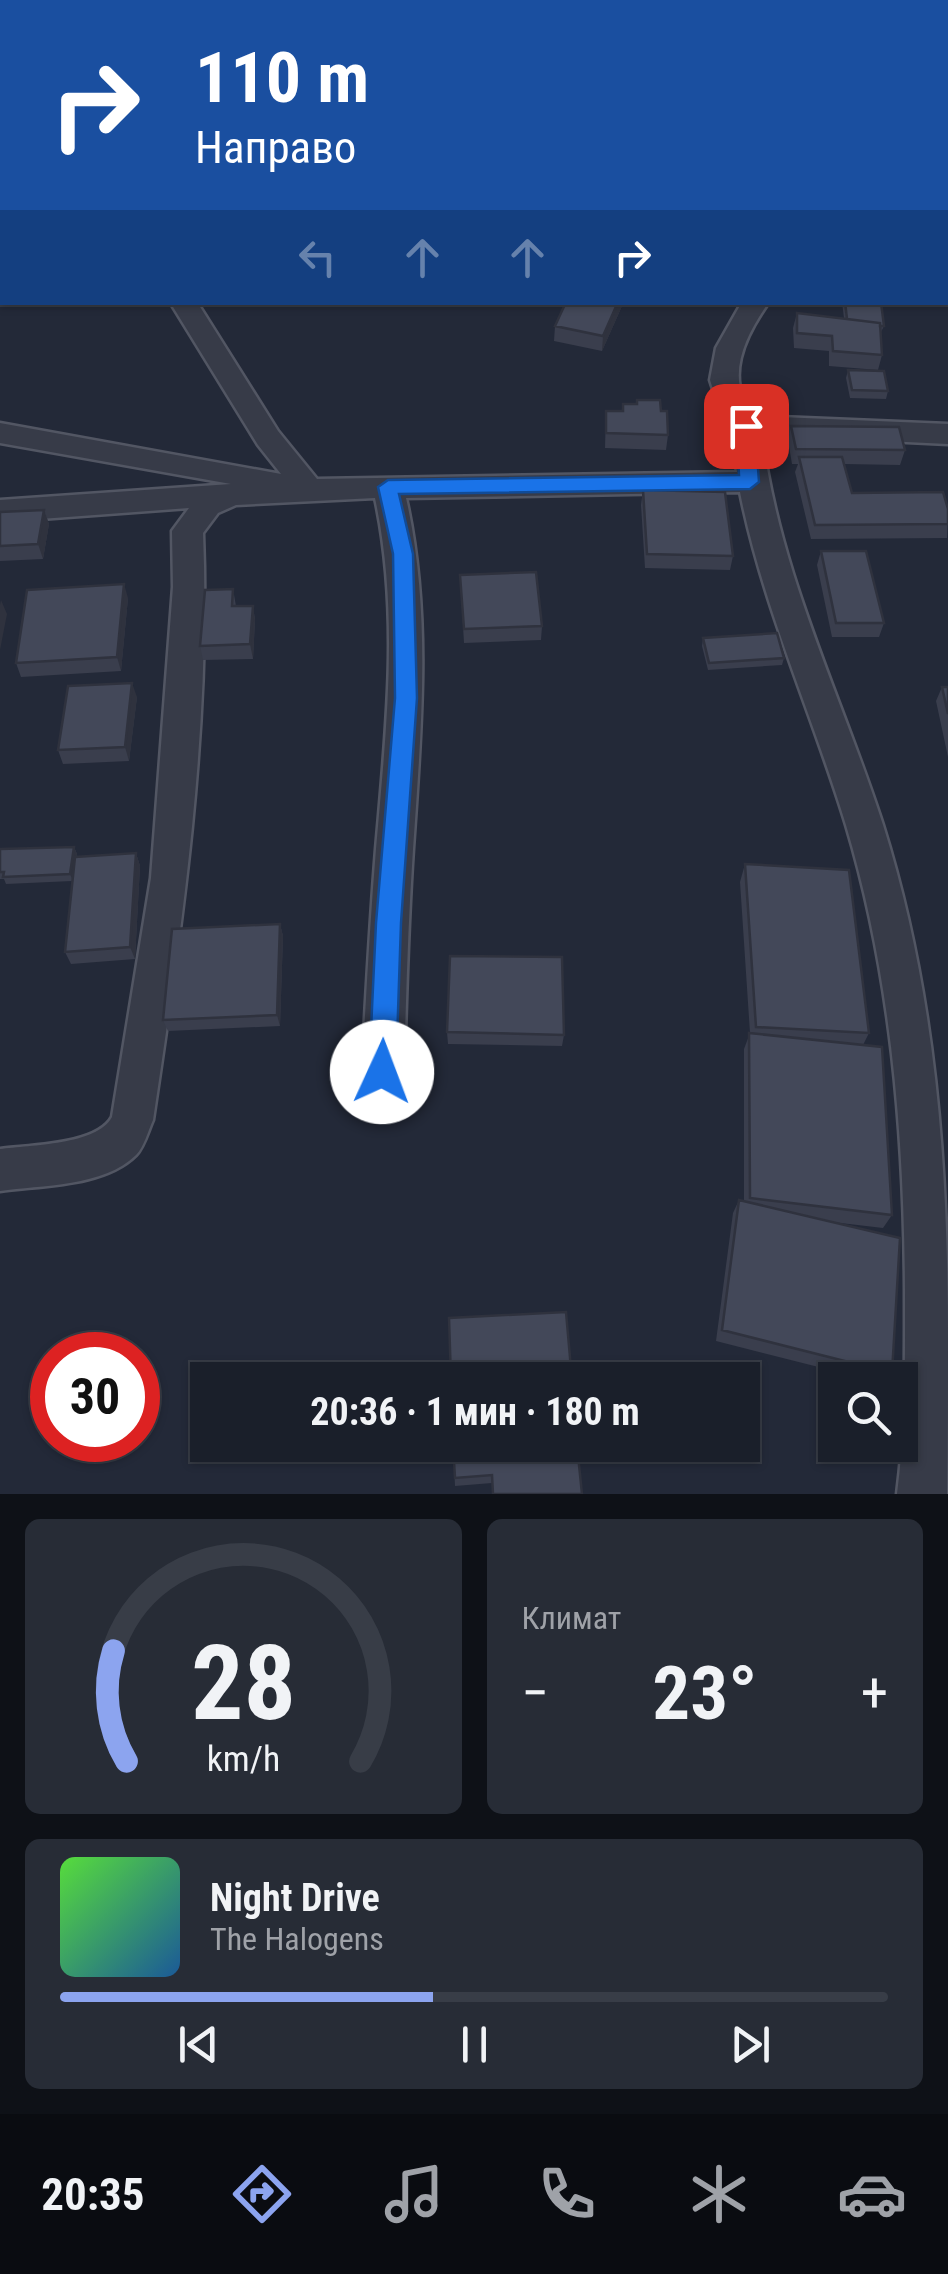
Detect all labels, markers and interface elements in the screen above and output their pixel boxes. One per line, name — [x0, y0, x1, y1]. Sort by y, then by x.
text: 110 m — [195, 37, 369, 119]
icon: right — [30, 40, 160, 170]
text: Направо — [195, 121, 356, 174]
icon: left — [290, 230, 345, 285]
icon: ahead — [395, 230, 450, 285]
icon: ahead — [500, 230, 555, 285]
icon: right — [605, 230, 660, 285]
pin — [704, 384, 789, 469]
icon: arrive — [719, 399, 774, 454]
position arrow — [330, 1020, 434, 1124]
speed limit sign: 30 — [30, 1332, 160, 1462]
map controls — [818, 1362, 918, 1462]
button: search — [818, 1362, 918, 1462]
text: 20:36 · 1 мин · 180 m — [310, 1390, 640, 1434]
text: Климат — [522, 1599, 621, 1637]
text: 28 — [191, 1623, 296, 1744]
text: 23° — [652, 1649, 757, 1737]
text: − — [522, 1661, 549, 1725]
text: + — [861, 1661, 888, 1725]
text: km/h — [206, 1738, 280, 1780]
text: Night Drive — [210, 1876, 380, 1920]
text: The Halogens — [210, 1920, 384, 1958]
icon: previous — [171, 2017, 226, 2072]
icon: pause — [447, 2017, 502, 2072]
icon: next — [723, 2017, 778, 2072]
icon: directions — [227, 2159, 297, 2229]
icon: music — [379, 2159, 449, 2229]
icon: phone — [532, 2159, 602, 2229]
icon: climate — [684, 2159, 754, 2229]
icon: car — [837, 2159, 907, 2229]
text: 20:35 — [41, 2168, 145, 2221]

